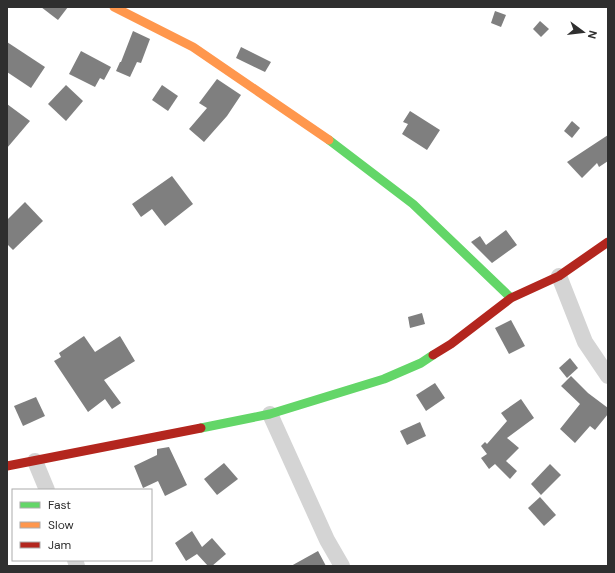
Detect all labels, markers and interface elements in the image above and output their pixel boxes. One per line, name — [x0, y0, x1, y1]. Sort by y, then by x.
north arrow — [563, 12, 603, 52]
text: N — [585, 29, 600, 40]
legend — [12, 489, 152, 561]
text: Fast — [48, 497, 71, 513]
text: Slow — [48, 517, 74, 533]
text: Jam — [48, 537, 71, 553]

